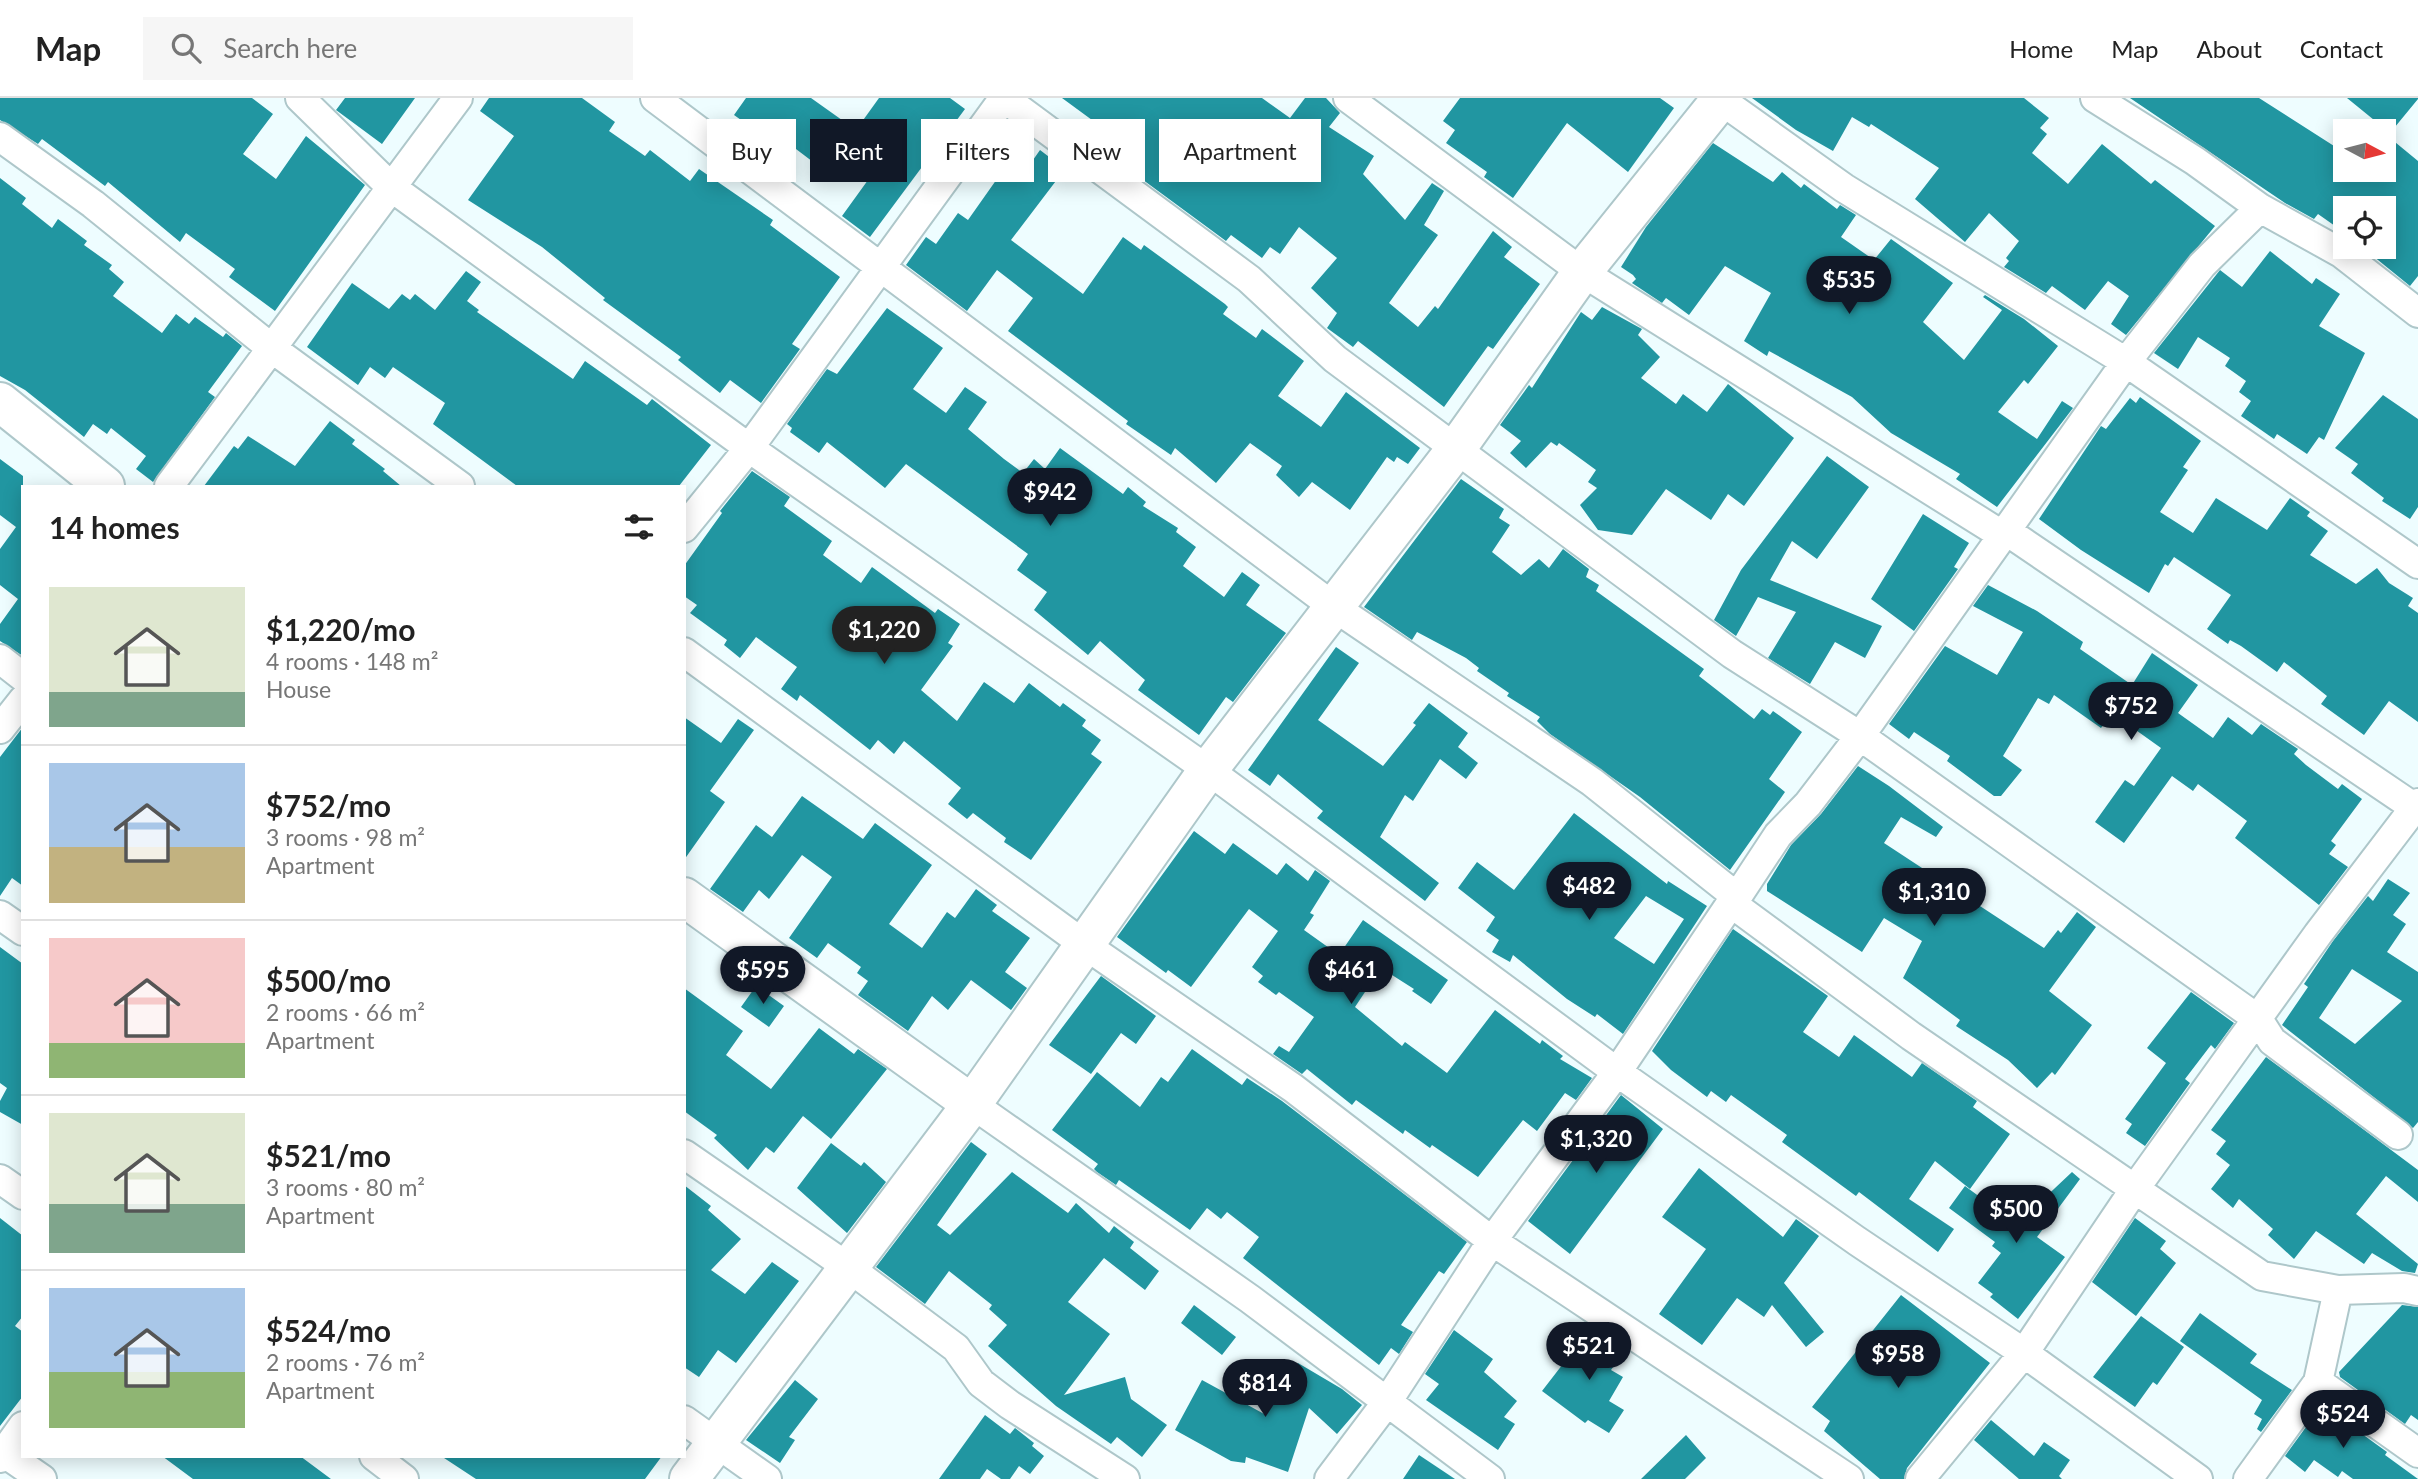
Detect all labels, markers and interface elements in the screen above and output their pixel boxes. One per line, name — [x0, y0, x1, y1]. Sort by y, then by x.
search box — [143, 17, 633, 80]
text: Map — [35, 28, 101, 68]
icon: search — [167, 29, 205, 67]
text: Search here — [223, 32, 357, 64]
text: Home — [2009, 34, 2073, 63]
text: Map — [2111, 34, 2159, 63]
text: About — [2197, 34, 2262, 63]
text: Contact — [2300, 34, 2383, 63]
chip: Buy — [707, 119, 796, 182]
chip: Rent — [810, 119, 907, 182]
chip: Filters — [921, 119, 1034, 182]
chip: New — [1048, 119, 1145, 182]
chip: Apartment — [1159, 119, 1321, 182]
north arrow — [2333, 119, 2396, 182]
map controls — [2333, 119, 2396, 259]
button: locate — [2333, 196, 2396, 259]
pin: $535 — [1808, 256, 1890, 316]
text: $535 — [1822, 265, 1876, 293]
pin: $942 — [1009, 468, 1091, 528]
text: $942 — [1023, 477, 1077, 505]
icon: filters — [620, 508, 658, 546]
text: 14 homes — [49, 509, 180, 545]
pin: $1,220 — [827, 606, 941, 666]
text: $1,220/mo — [266, 611, 415, 647]
icon: home — [105, 615, 189, 699]
text: $1,220 — [848, 615, 920, 643]
text: 4 rooms · 148 m² — [266, 647, 438, 675]
text: House — [266, 675, 331, 703]
pin: $752 — [2090, 682, 2172, 742]
text: $752 — [2104, 691, 2158, 719]
text: $752/mo — [266, 787, 391, 823]
icon: home — [105, 791, 189, 875]
text: 3 rooms · 98 m² — [266, 823, 425, 851]
text: Apartment — [266, 851, 374, 879]
pin: $482 — [1548, 862, 1630, 922]
pin: $1,310 — [1877, 868, 1991, 928]
text: $482 — [1562, 871, 1616, 899]
text: $1,310 — [1898, 877, 1970, 905]
pin: $595 — [722, 946, 804, 1006]
pin: $461 — [1310, 946, 1392, 1006]
text: $595 — [736, 955, 790, 983]
text: $461 — [1324, 955, 1378, 983]
text: $500/mo — [266, 962, 391, 998]
icon: home — [105, 966, 189, 1050]
text: 2 rooms · 66 m² — [266, 998, 425, 1026]
text: Apartment — [266, 1026, 374, 1054]
pin: $1,320 — [1539, 1116, 1653, 1175]
text: $1,320 — [1560, 1124, 1632, 1152]
text: $521/mo — [266, 1137, 391, 1173]
icon: home — [105, 1141, 189, 1225]
text: 3 rooms · 80 m² — [266, 1173, 425, 1201]
pin: $500 — [1975, 1186, 2057, 1245]
text: $500 — [1989, 1194, 2043, 1222]
text: Apartment — [266, 1201, 374, 1229]
text: $524/mo — [266, 1312, 391, 1348]
icon: home — [105, 1316, 189, 1400]
pin: $521 — [1548, 1322, 1630, 1382]
pin: $958 — [1857, 1330, 1939, 1390]
text: $521 — [1562, 1331, 1616, 1359]
text: $958 — [1871, 1339, 1925, 1367]
text: 2 rooms · 76 m² — [266, 1348, 425, 1376]
pin: $814 — [1224, 1360, 1306, 1419]
text: $814 — [1238, 1368, 1292, 1396]
text: Apartment — [266, 1376, 374, 1404]
pin: $524 — [2302, 1390, 2384, 1450]
text: $524 — [2316, 1399, 2370, 1427]

